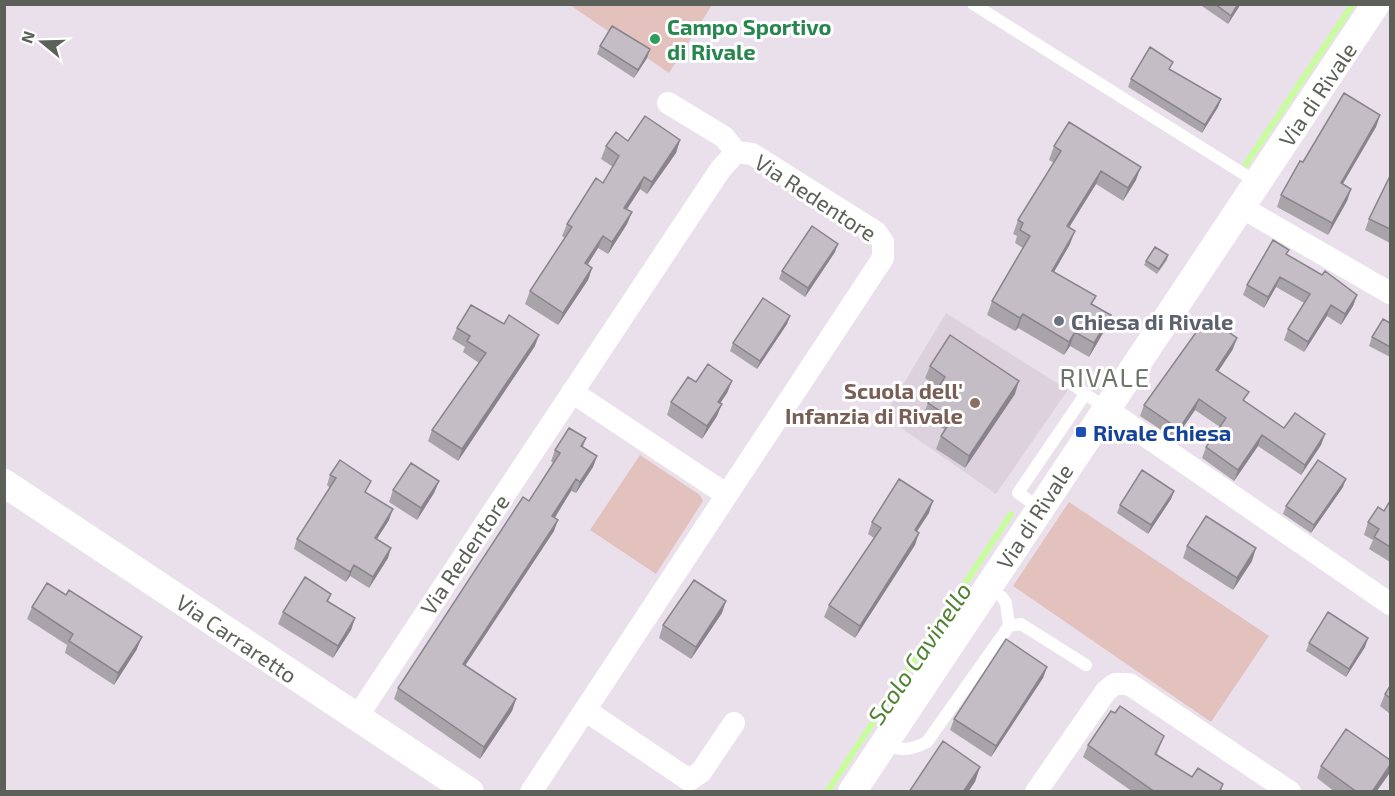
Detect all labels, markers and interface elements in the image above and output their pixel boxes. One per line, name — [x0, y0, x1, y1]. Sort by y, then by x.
north arrow — [12, 12, 72, 72]
place label: Campo Sportivo di Rivale — [667, 13, 832, 64]
text: N — [16, 28, 38, 46]
marker: Campo Sportivo di Rivale — [648, 32, 662, 46]
street label: Via di Rivale — [1273, 37, 1361, 151]
street label: Via Redentore — [750, 148, 882, 246]
place label: Chiesa di Rivale — [1071, 308, 1233, 334]
marker: Chiesa di Rivale — [1052, 314, 1066, 328]
district label: RIVALE — [1060, 361, 1150, 392]
place label: Scuola dell' Infanzia di Rivale — [785, 377, 963, 428]
marker: Scuola dell' Infanzia di Rivale — [968, 396, 982, 410]
place label: Rivale Chiesa — [1093, 419, 1231, 445]
marker: Rivale Chiesa — [1074, 425, 1088, 439]
street label: Via di Rivale — [990, 459, 1078, 573]
street label: Via Redentore — [414, 489, 514, 619]
water label: Scolo Cavinello — [861, 577, 977, 729]
street label: Via Carraretto — [172, 588, 302, 688]

